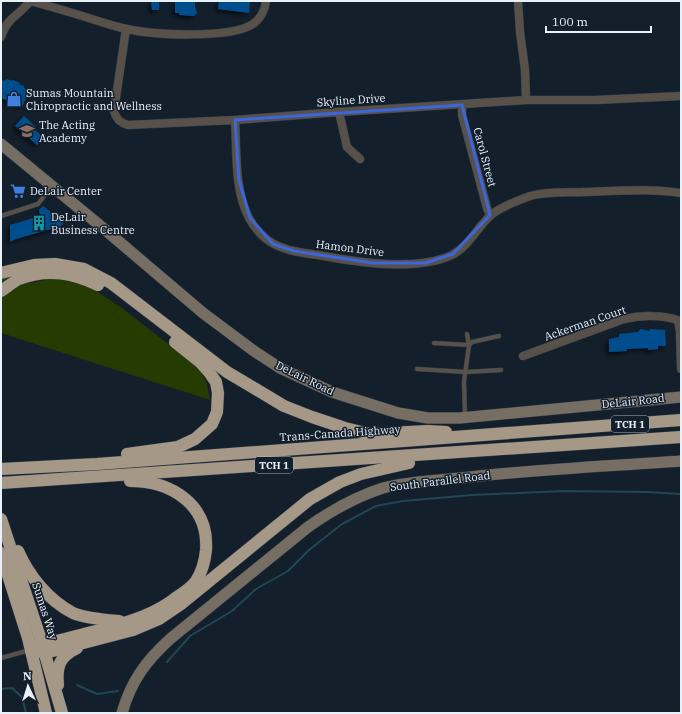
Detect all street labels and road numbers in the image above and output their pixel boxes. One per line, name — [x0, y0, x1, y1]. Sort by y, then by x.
street label: Skyline Drive — [316, 91, 386, 109]
street label: Carol Street — [470, 126, 500, 188]
street label: Hamon Drive — [315, 237, 385, 259]
street label: Ackerman Court — [542, 302, 628, 343]
street label: DeLair Road — [273, 358, 337, 398]
street label: DeLair Road — [601, 391, 666, 411]
road number: TCH 1 — [611, 416, 649, 432]
street label: Trans-Canada Highway — [279, 422, 401, 444]
road number: TCH 1 — [255, 457, 293, 473]
street label: South Parallel Road — [389, 468, 491, 494]
street label: Sumas Way — [29, 581, 61, 642]

